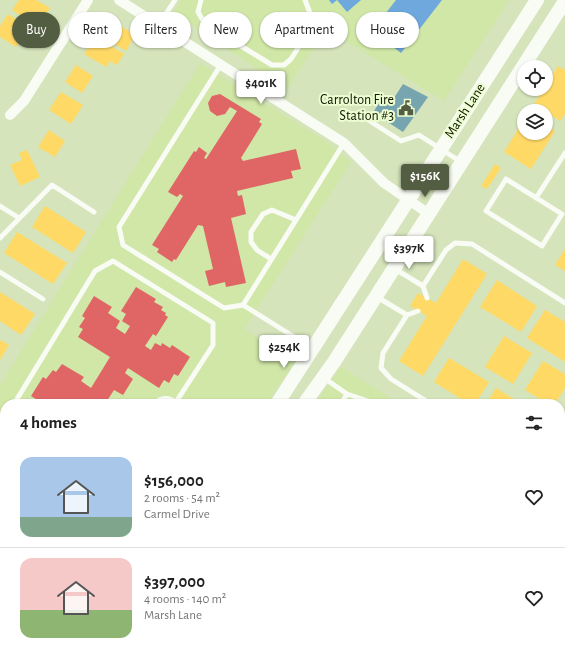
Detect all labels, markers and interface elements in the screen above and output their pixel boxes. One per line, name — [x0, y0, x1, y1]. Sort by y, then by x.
chip: Buy — [12, 12, 60, 48]
chip: Rent — [68, 12, 122, 48]
chip: Filters — [130, 12, 191, 48]
chip: New — [199, 12, 252, 48]
chip: Apartment — [260, 12, 348, 48]
chip: House — [356, 12, 419, 48]
map controls — [517, 60, 553, 140]
button: locate — [517, 60, 553, 96]
pin: $401K — [233, 71, 289, 105]
text: $401K — [245, 77, 277, 90]
street label: Marsh Lane — [442, 81, 488, 141]
place label: Carrolton Fire Station #3 — [320, 93, 394, 123]
public building icon: Carrolton Fire Station #3 — [397, 99, 415, 117]
button: layers — [517, 104, 553, 140]
pin: $156K — [397, 164, 453, 198]
text: $156K — [410, 170, 440, 183]
pin: $397K — [381, 236, 437, 270]
text: $397K — [394, 242, 424, 255]
pin: $254K — [256, 335, 312, 369]
text: $254K — [268, 341, 300, 354]
icon: filters — [523, 412, 545, 434]
text: 4 homes — [20, 414, 77, 431]
text: $156,000 — [144, 472, 204, 489]
icon: home — [52, 473, 100, 521]
icon: heart — [523, 486, 545, 508]
text: 2 rooms · 54 m² — [144, 492, 220, 505]
text: Carmel Drive — [144, 508, 210, 521]
text: $397,000 — [144, 573, 205, 590]
icon: home — [52, 574, 100, 622]
icon: heart — [523, 587, 545, 609]
text: 4 rooms · 140 m² — [144, 593, 226, 606]
text: Marsh Lane — [144, 609, 202, 622]

